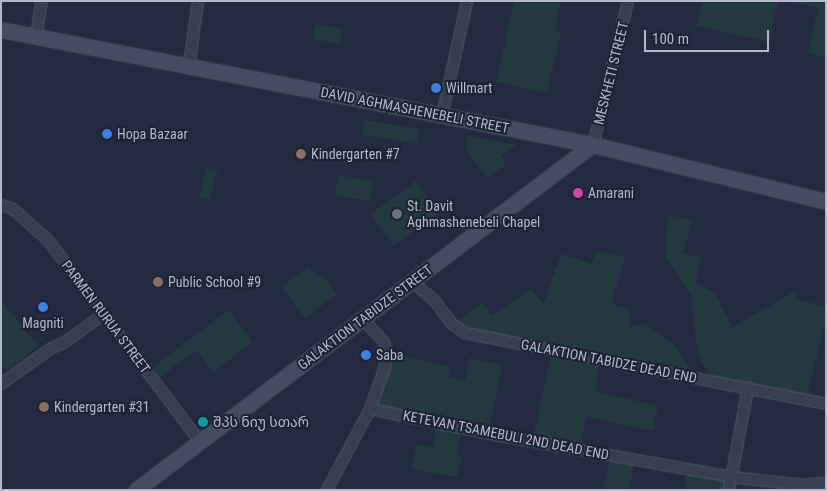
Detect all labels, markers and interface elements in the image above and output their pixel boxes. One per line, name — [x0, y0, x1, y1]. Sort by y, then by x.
street label: MESKHETI STREET — [590, 20, 632, 126]
scale bar — [647, 20, 772, 52]
text: 100 m — [652, 30, 689, 48]
place label: Willmart — [446, 80, 492, 96]
marker: Willmart — [430, 82, 442, 94]
street label: DAVID AGHMASHENEBELI STREET — [319, 83, 511, 137]
place label: Hopa Bazaar — [117, 126, 188, 142]
marker: Hopa Bazaar — [101, 128, 113, 140]
place label: Kindergarten #7 — [311, 146, 400, 162]
marker: Kindergarten #7 — [295, 148, 307, 160]
place label: Amarani — [588, 185, 634, 201]
marker: Amarani — [572, 187, 584, 199]
place label: St. Davit Aghmashenebeli Chapel — [407, 198, 540, 230]
marker: St. Davit Aghmashenebeli Chapel — [391, 208, 403, 220]
street label: PARMEN RURUA STREET — [58, 257, 154, 377]
street label: GALAKTION TABIDZE STREET — [294, 261, 436, 373]
place label: Public School #9 — [168, 274, 261, 290]
marker: Public School #9 — [152, 276, 164, 288]
marker: Magniti — [37, 301, 49, 313]
place label: Magniti — [22, 315, 64, 331]
street label: GALAKTION TABIDZE DEAD END — [520, 336, 698, 386]
place label: Saba — [376, 347, 404, 363]
marker: Saba — [360, 349, 372, 361]
place label: Kindergarten #31 — [54, 399, 150, 415]
marker: Kindergarten #31 — [38, 401, 50, 413]
street label: KETEVAN TSAMEBULI 2ND DEAD END — [401, 407, 611, 463]
place label: შპს ნიუ სთარ — [213, 414, 309, 430]
marker: შპს ნიუ სთარ — [197, 416, 209, 428]

